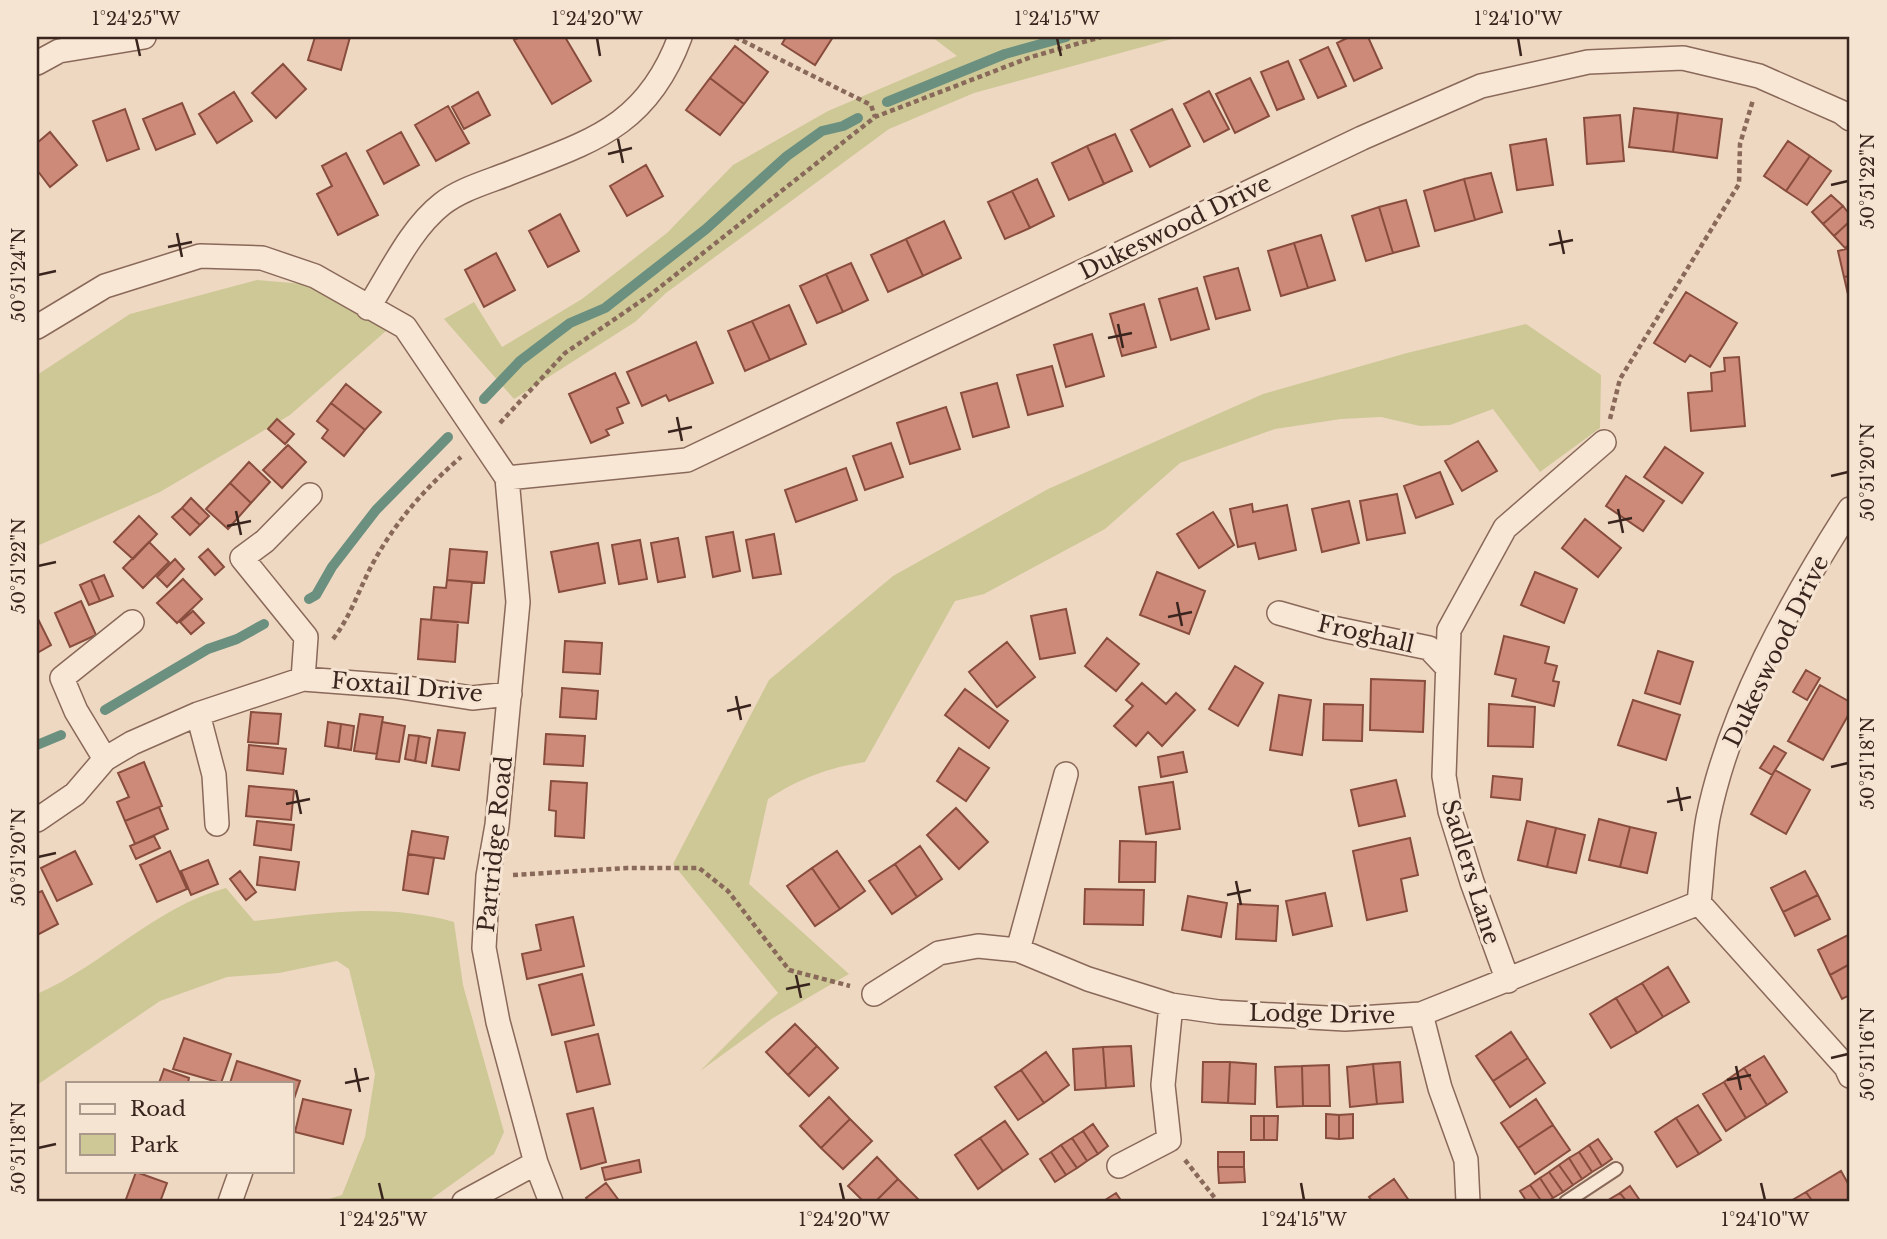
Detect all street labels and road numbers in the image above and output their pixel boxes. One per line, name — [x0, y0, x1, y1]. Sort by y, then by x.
street label: Dukeswood Drive — [1075, 168, 1275, 286]
street label: Dukeswood Drive — [1717, 551, 1835, 751]
street label: Froghall — [1315, 609, 1417, 659]
street label: Foxtail Drive — [330, 666, 484, 708]
street label: Partridge Road — [472, 755, 518, 933]
street label: Sadlers Lane — [1436, 796, 1506, 948]
street label: Lodge Drive — [1249, 999, 1395, 1029]

